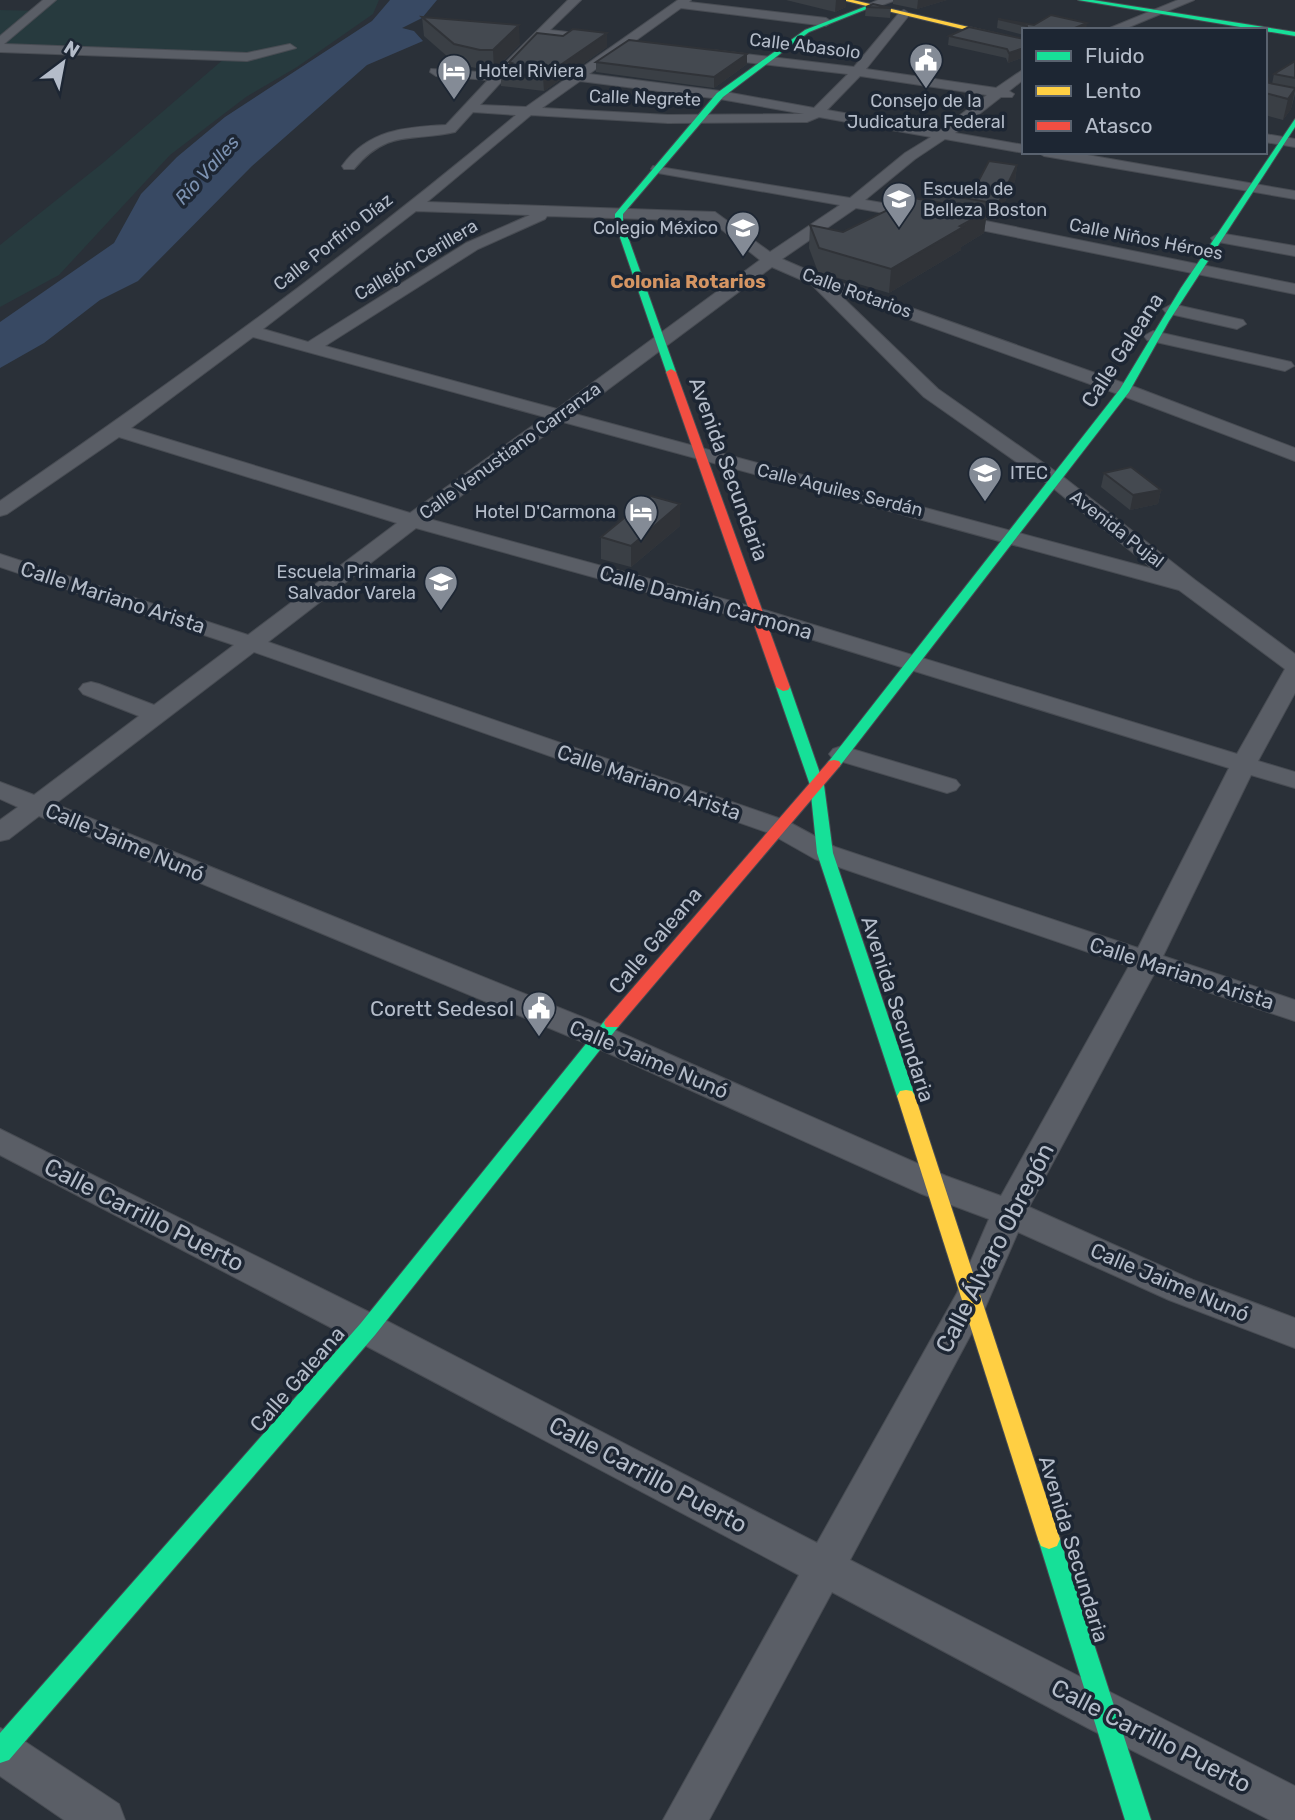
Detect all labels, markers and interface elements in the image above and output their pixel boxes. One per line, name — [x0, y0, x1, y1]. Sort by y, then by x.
north arrow — [28, 28, 98, 98]
street label: Calle Abasolo — [748, 28, 862, 64]
legend — [1022, 28, 1267, 154]
text: N — [60, 36, 84, 62]
public building icon: Consejo de la Judicatura Federal — [907, 41, 945, 90]
text: Fluido — [1085, 43, 1145, 68]
hotel icon: Hotel Riviera — [435, 52, 473, 101]
place label: Hotel Riviera — [478, 60, 584, 82]
text: Lento — [1085, 78, 1141, 103]
street label: Calle Negrete — [588, 85, 702, 111]
place label: Consejo de la Judicatura Federal — [847, 90, 1005, 133]
text: Atasco — [1085, 113, 1153, 138]
water label: Río Valles — [170, 130, 244, 209]
place label: Escuela de Belleza Boston — [923, 178, 1047, 221]
school or university icon: Escuela de Belleza Boston — [880, 180, 918, 229]
street label: Calle Porfirio Díaz — [269, 189, 397, 295]
school or university icon: Colegio México — [724, 209, 762, 258]
street label: Calle Niños Héroes — [1067, 213, 1225, 265]
street label: Callejón Cerillera — [350, 215, 482, 305]
place label: Colegio México — [593, 217, 718, 239]
street label: Calle Rotarios — [799, 263, 915, 323]
district label: Colonia Rotarios — [610, 270, 766, 293]
street label: Calle Galeana — [1076, 288, 1168, 412]
street label: Avenida Secundaria — [684, 374, 774, 564]
street label: Calle Venustiano Carranza — [415, 378, 605, 524]
school or university icon: ITEC — [966, 454, 1004, 503]
street label: Calle Aquiles Serdán — [755, 459, 925, 521]
place label: ITEC — [1010, 462, 1048, 484]
street label: Avenida Pujal — [1066, 486, 1168, 572]
hotel icon: Hotel D'Carmona — [622, 493, 660, 542]
place label: Hotel D'Carmona — [475, 501, 616, 523]
street label: Calle Mariano Arista — [18, 555, 208, 639]
street label: Calle Damián Carmona — [597, 560, 815, 644]
place label: Escuela Primaria Salvador Varela — [277, 561, 416, 604]
school or university icon: Escuela Primaria Salvador Varela — [422, 563, 460, 612]
street label: Calle Mariano Arista — [554, 739, 744, 825]
street label: Calle Jaime Nunó — [42, 797, 208, 887]
street label: Calle Galeana — [603, 882, 707, 998]
street label: Avenida Secundaria — [856, 913, 940, 1105]
street label: Calle Mariano Arista — [1087, 931, 1277, 1015]
public building icon: Corett Sedesol — [520, 989, 558, 1038]
place label: Corett Sedesol — [370, 996, 514, 1021]
street label: Calle Jaime Nunó — [566, 1014, 732, 1104]
street label: Calle Álvaro Obregón — [930, 1138, 1060, 1358]
street label: Calle Carrillo Puerto — [39, 1152, 249, 1278]
street label: Calle Jaime Nunó — [1087, 1237, 1253, 1327]
street label: Calle Galeana — [244, 1321, 350, 1437]
street label: Calle Carrillo Puerto — [544, 1411, 752, 1539]
street label: Avenida Secundaria — [1034, 1453, 1114, 1645]
street label: Calle Carrillo Puerto — [1046, 1673, 1256, 1799]

